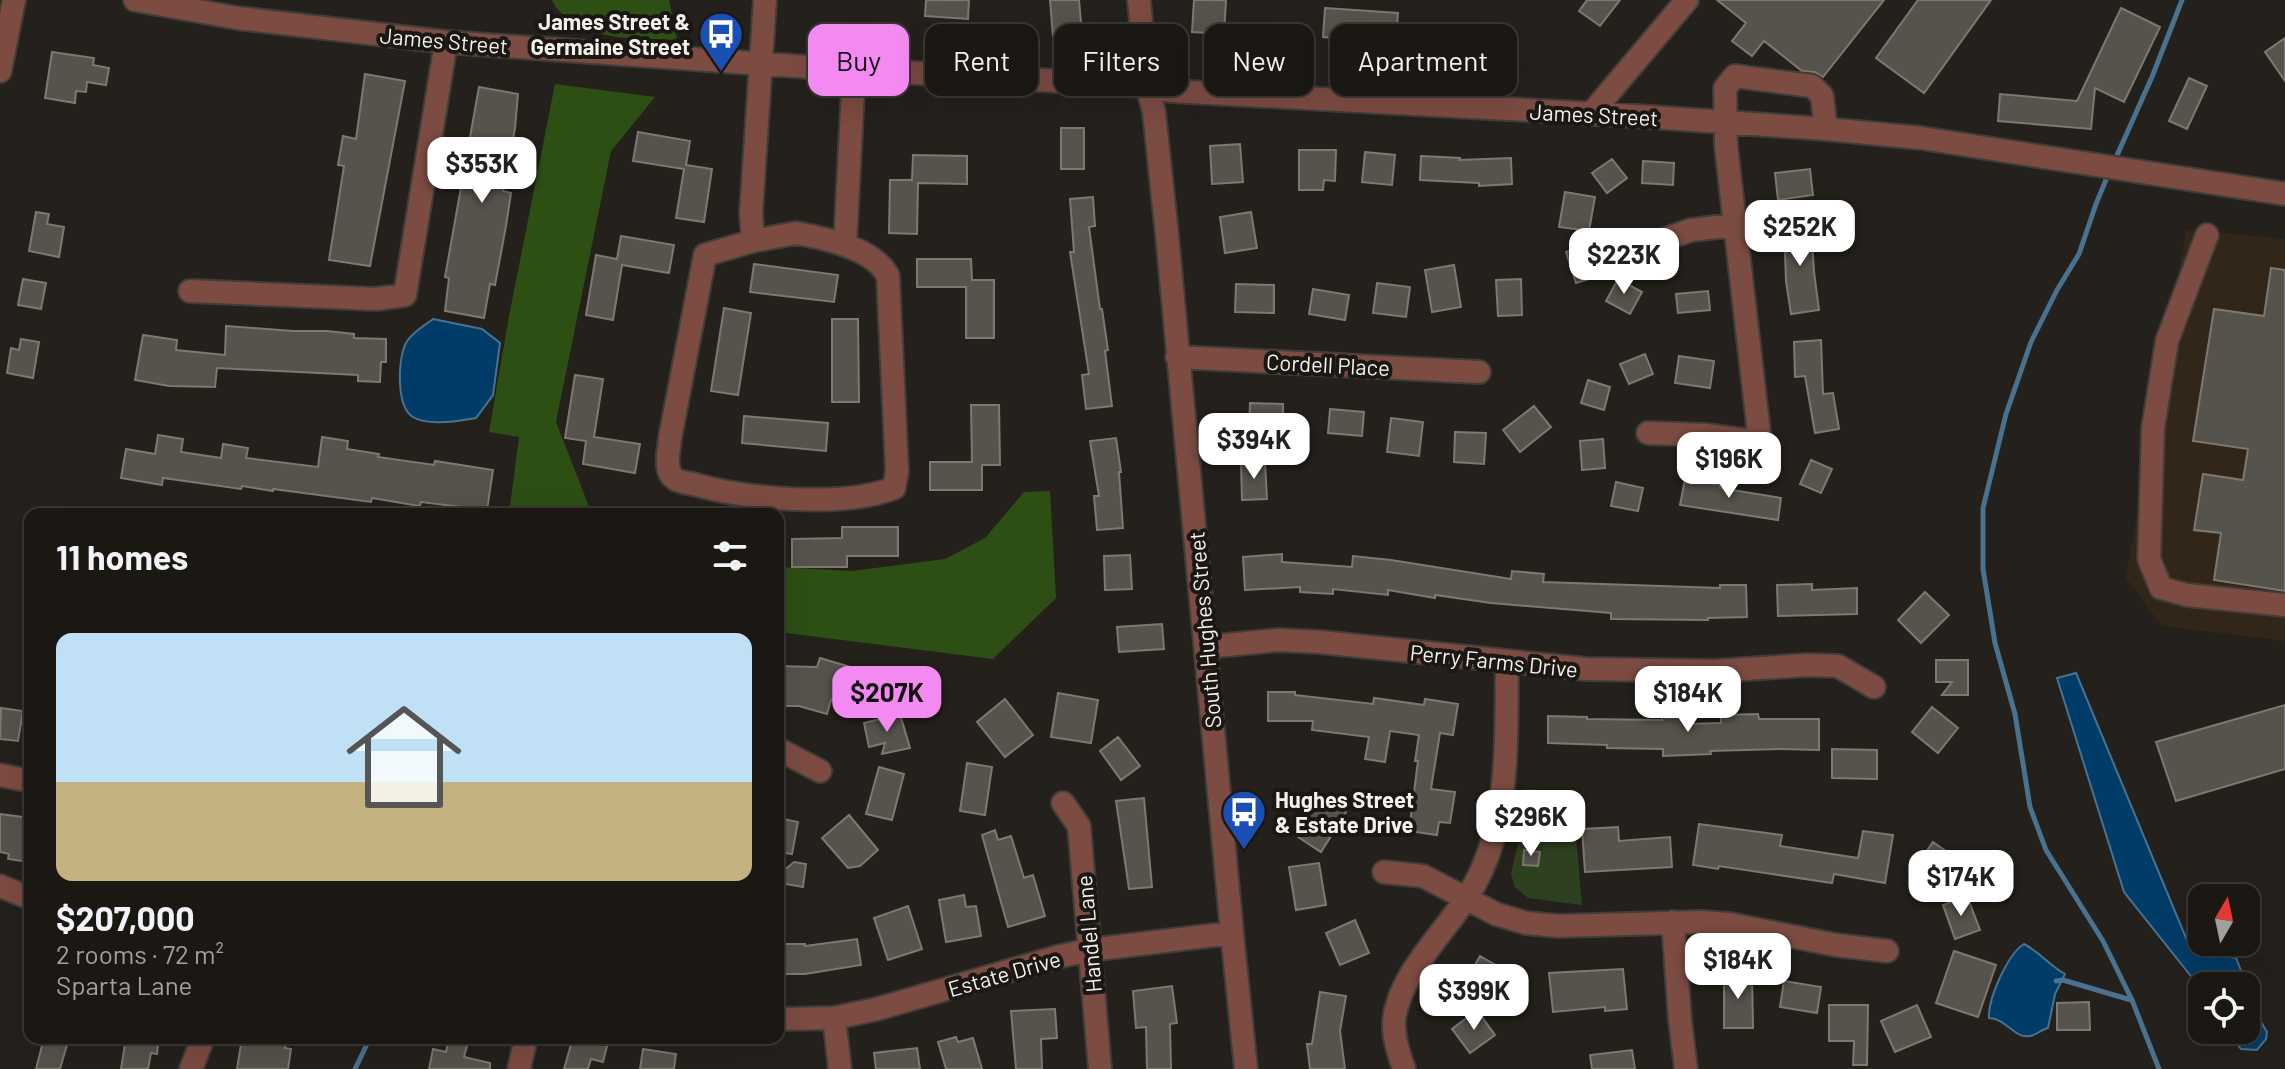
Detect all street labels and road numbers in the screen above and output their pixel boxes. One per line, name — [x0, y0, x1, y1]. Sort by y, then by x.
street label: James Street — [379, 21, 509, 59]
street label: James Street — [1529, 98, 1659, 130]
street label: Cordell Place — [1265, 348, 1391, 380]
street label: South Hughes Street — [1182, 531, 1226, 729]
street label: Perry Farms Drive — [1409, 638, 1579, 682]
street label: Handel Lane — [1070, 874, 1106, 994]
street label: Estate Drive — [945, 945, 1063, 1001]

